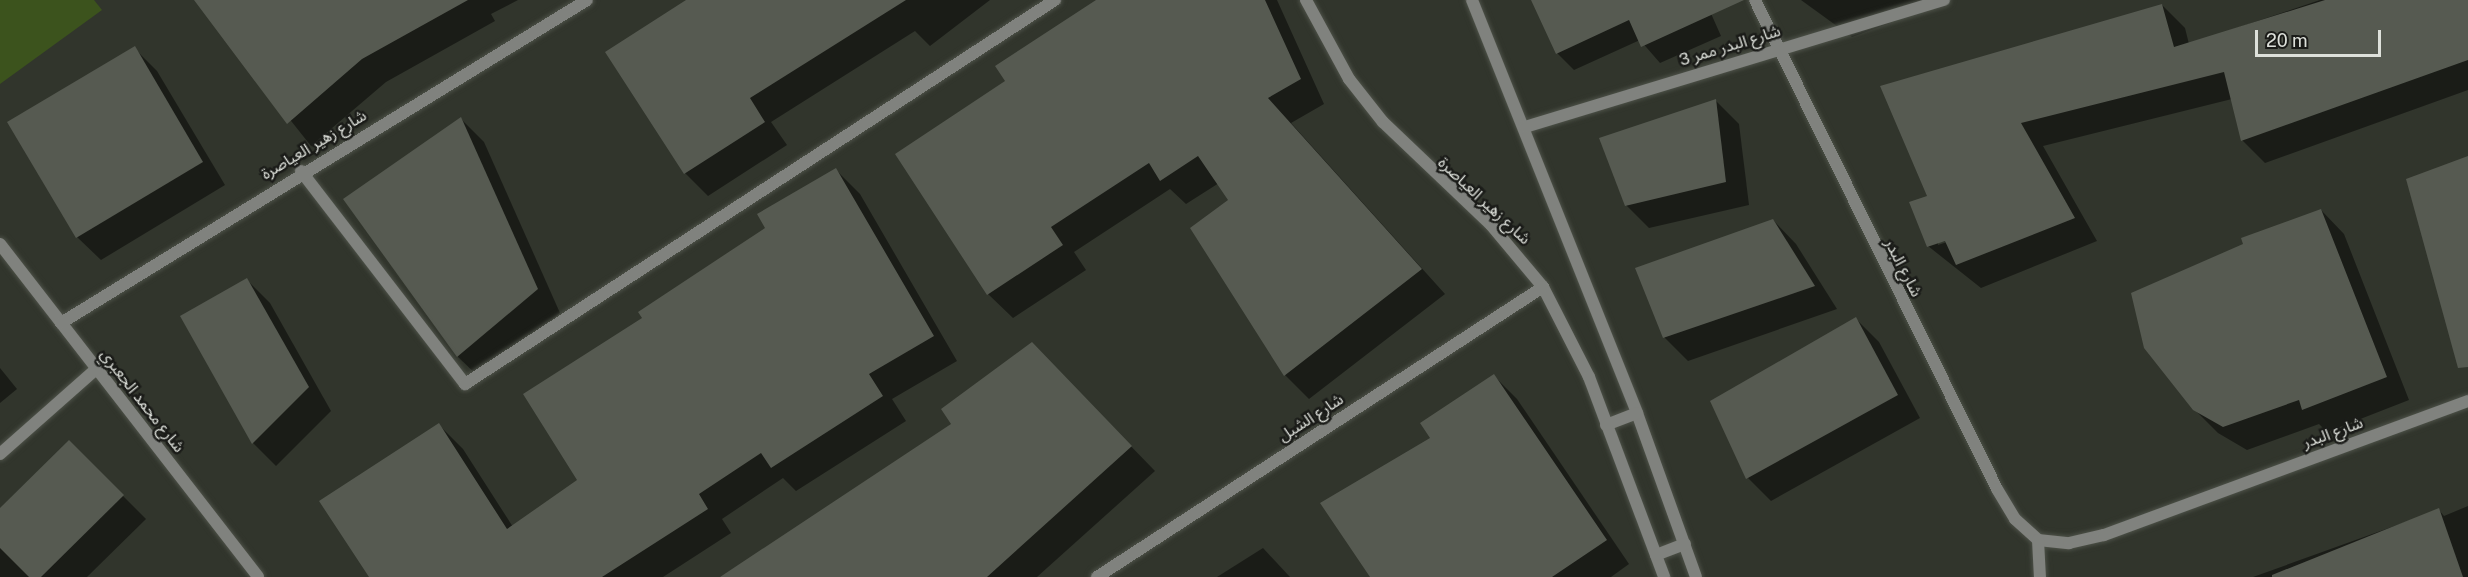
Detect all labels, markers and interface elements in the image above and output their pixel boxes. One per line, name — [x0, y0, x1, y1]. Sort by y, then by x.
scale bar — [2258, 18, 2384, 56]
street label: شارع البدر ممر 3 — [1677, 22, 1783, 70]
text: 20 m — [2266, 30, 2308, 51]
street label: شارع زهير العياصرة — [258, 106, 370, 184]
street label: شارع زهير العياصرة — [1434, 153, 1534, 249]
street label: شارع البدر — [1880, 236, 1926, 300]
street label: شارع محمد الجعبري — [96, 346, 188, 456]
street label: شارع الشبل — [1275, 390, 1347, 446]
street label: شارع البدر — [2300, 413, 2366, 453]

